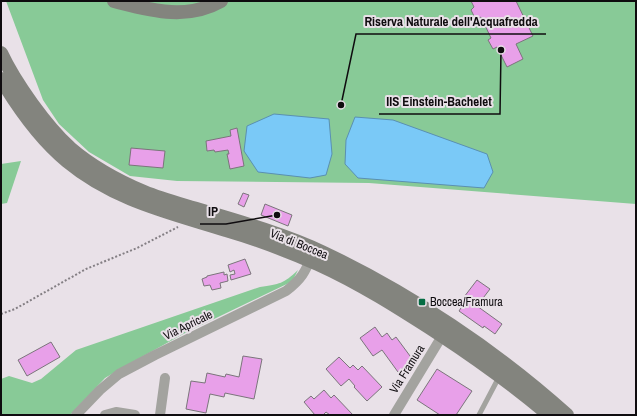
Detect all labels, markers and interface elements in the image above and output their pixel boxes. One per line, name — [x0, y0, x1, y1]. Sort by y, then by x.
callout: Riserva Naturale dell'Acquafredda — [356, 9, 546, 34]
text: Riserva Naturale dell'Acquafredda — [364, 13, 538, 30]
callout: IIS Einstein-Bachelet — [379, 89, 500, 114]
text: IIS Einstein-Bachelet — [386, 93, 492, 110]
callout: IP — [200, 199, 226, 224]
text: IP — [208, 203, 218, 220]
street label: Via di Boccea — [268, 225, 331, 263]
place label: Boccea/Framura — [430, 294, 503, 310]
marker: Boccea/Framura — [417, 297, 427, 307]
street label: Via Apricale — [161, 306, 215, 344]
street label: Via Framura — [386, 341, 429, 396]

